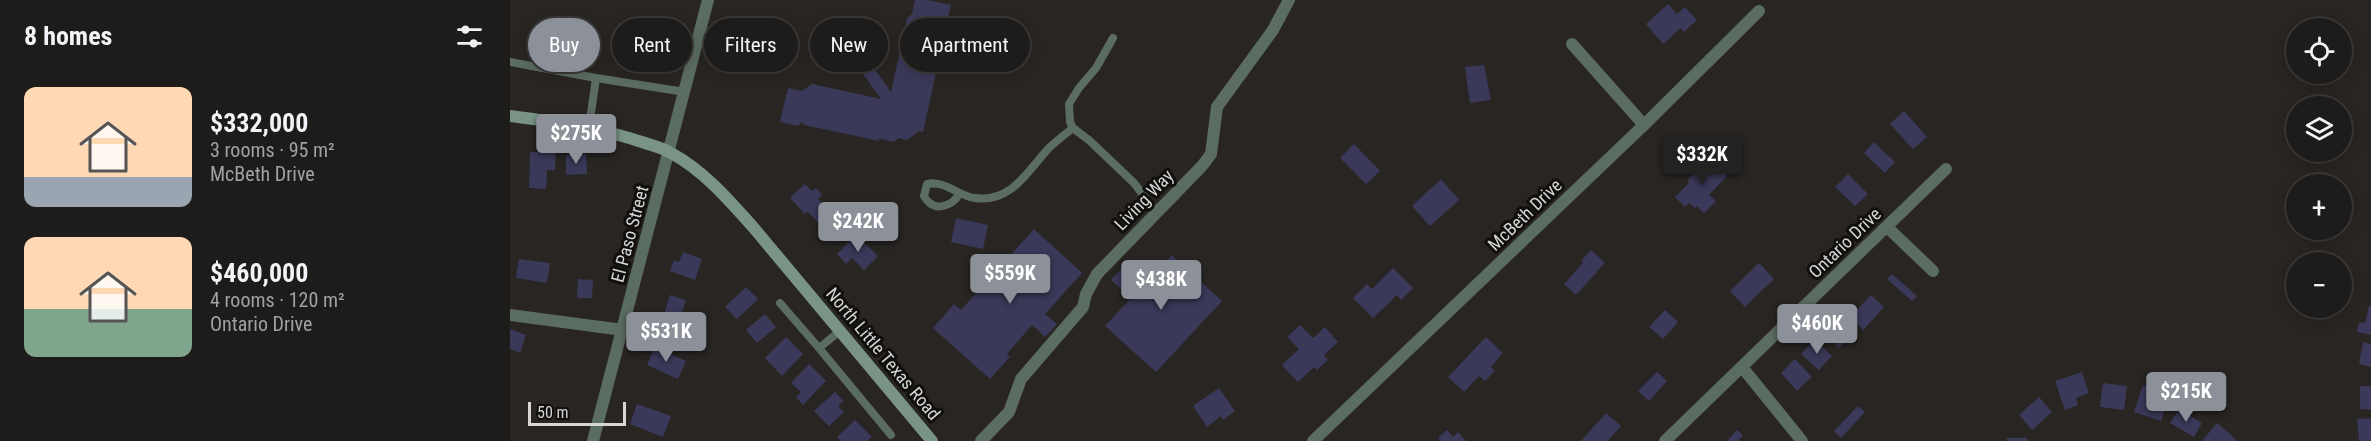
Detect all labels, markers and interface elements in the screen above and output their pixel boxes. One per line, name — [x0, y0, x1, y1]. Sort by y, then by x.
chip: Buy — [528, 18, 600, 72]
chip: Rent — [612, 18, 692, 72]
chip: Filters — [704, 18, 798, 72]
chip: New — [810, 18, 888, 72]
chip: Apartment — [900, 18, 1030, 72]
map controls — [2286, 18, 2352, 318]
button: locate — [2286, 18, 2352, 84]
icon: filters — [453, 20, 486, 53]
text: 8 homes — [24, 21, 112, 51]
button: layers — [2286, 96, 2352, 162]
text: $332,000 — [210, 108, 308, 138]
icon: home — [72, 111, 144, 183]
pin: $275K — [534, 114, 618, 165]
text: $275K — [550, 121, 602, 145]
pin: $332K — [1660, 135, 1744, 186]
text: 3 rooms · 95 m² — [210, 138, 335, 162]
text: $332K — [1676, 142, 1728, 166]
text: McBeth Drive — [210, 162, 315, 186]
street label: Living Way — [1110, 165, 1178, 234]
street label: McBeth Drive — [1483, 174, 1566, 255]
button: + — [2286, 174, 2352, 240]
street label: El Paso Street — [607, 183, 653, 285]
pin: $242K — [816, 202, 900, 253]
street label: Ontario Drive — [1804, 203, 1885, 282]
text: $242K — [832, 209, 884, 233]
button: − — [2286, 252, 2352, 318]
pin: $559K — [968, 254, 1052, 305]
text: $460,000 — [210, 258, 308, 288]
pin: $438K — [1119, 260, 1203, 311]
icon: home — [72, 261, 144, 333]
text: $559K — [984, 261, 1036, 285]
text: $438K — [1135, 267, 1187, 291]
street label: North Little Texas Road — [822, 283, 945, 424]
text: 4 rooms · 120 m² — [210, 288, 345, 312]
pin: $460K — [1775, 304, 1859, 355]
text: $460K — [1791, 311, 1843, 335]
text: Ontario Drive — [210, 312, 312, 336]
pin: $531K — [624, 312, 708, 363]
text: $531K — [640, 319, 692, 343]
pin: $215K — [2144, 372, 2228, 423]
text: $215K — [2160, 379, 2212, 403]
scale bar — [528, 399, 626, 426]
text: 50 m — [537, 403, 569, 422]

